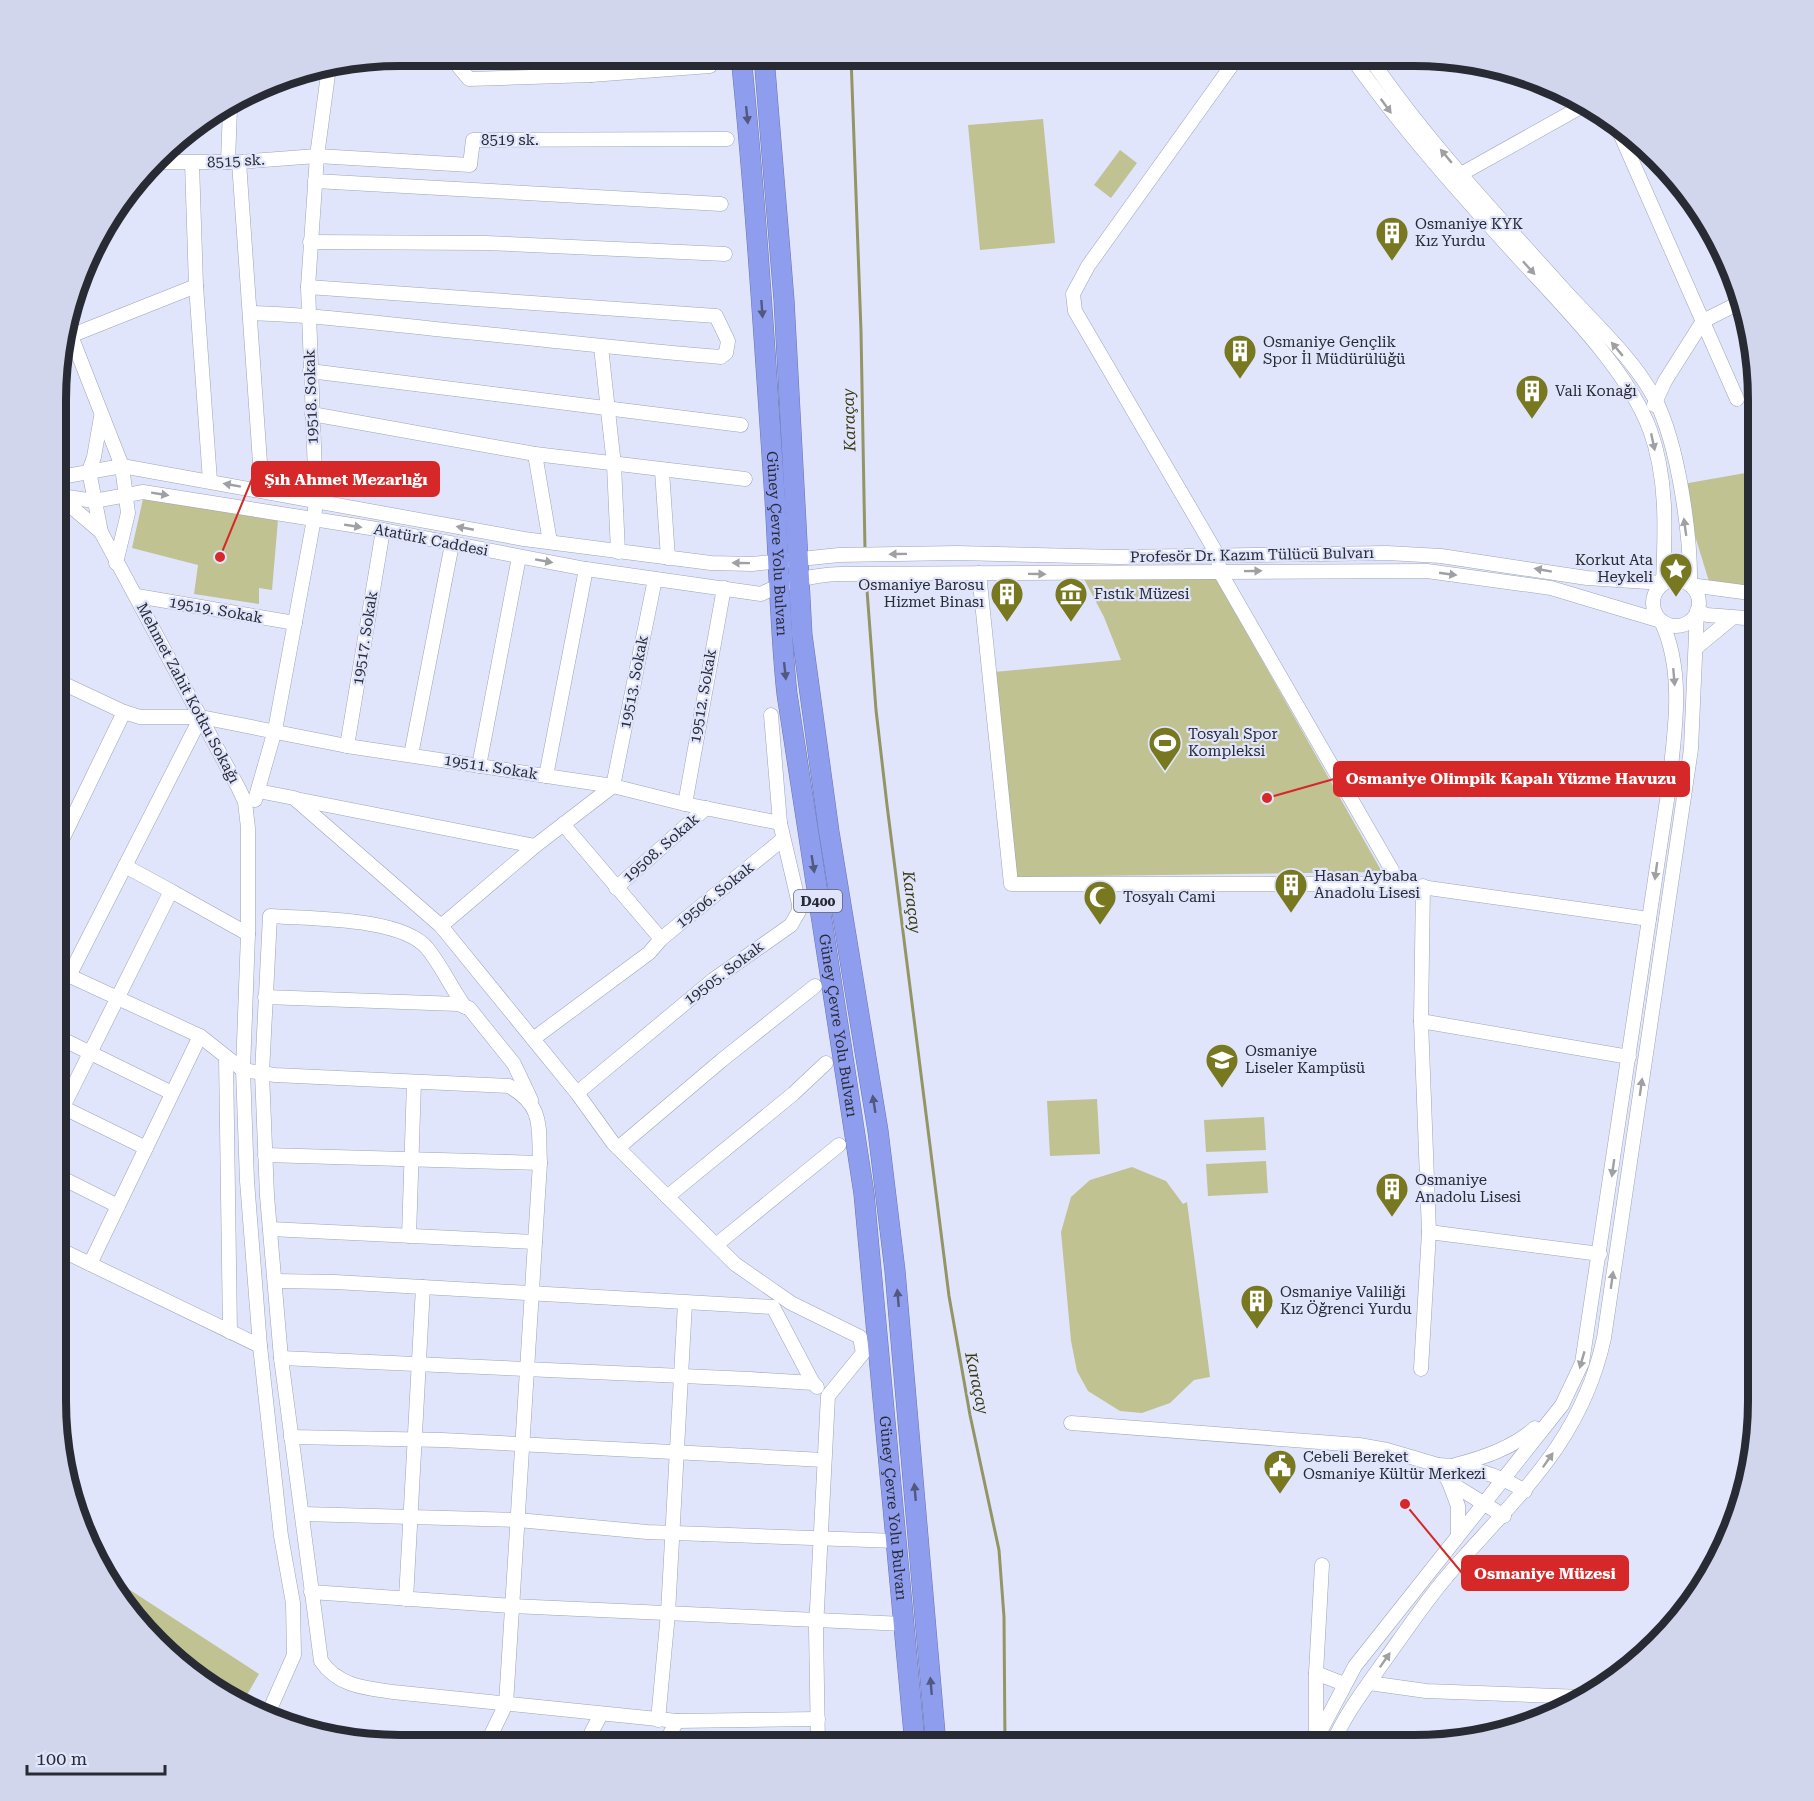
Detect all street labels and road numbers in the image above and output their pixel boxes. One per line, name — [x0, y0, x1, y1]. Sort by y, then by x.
street label: 8519 sk. — [481, 131, 539, 149]
street label: 8515 sk. — [207, 150, 265, 172]
street label: 19518. Sokak — [300, 349, 322, 445]
street label: Güney Çevre Yolu Bulvarı — [763, 451, 791, 637]
street label: Atatürk Caddesi — [372, 520, 490, 560]
street label: Profesör Dr. Kazım Tülücü Bulvarı — [1130, 544, 1374, 566]
street label: 19517. Sokak — [349, 589, 381, 686]
street label: 19519. Sokak — [168, 593, 265, 627]
street label: Mehmet Zahit Kotku Sokağı — [133, 600, 243, 787]
street label: 19513. Sokak — [616, 633, 652, 730]
street label: 19512. Sokak — [686, 647, 720, 744]
street label: 19511. Sokak — [443, 751, 540, 783]
street label: 19508. Sokak — [619, 810, 703, 886]
street label: 19506. Sokak — [672, 858, 758, 932]
road number: D400 — [794, 890, 842, 912]
street label: Güney Çevre Yolu Bulvarı — [815, 933, 861, 1118]
street label: 19505. Sokak — [681, 937, 768, 1009]
street label: Güney Çevre Yolu Bulvarı — [876, 1415, 911, 1601]

